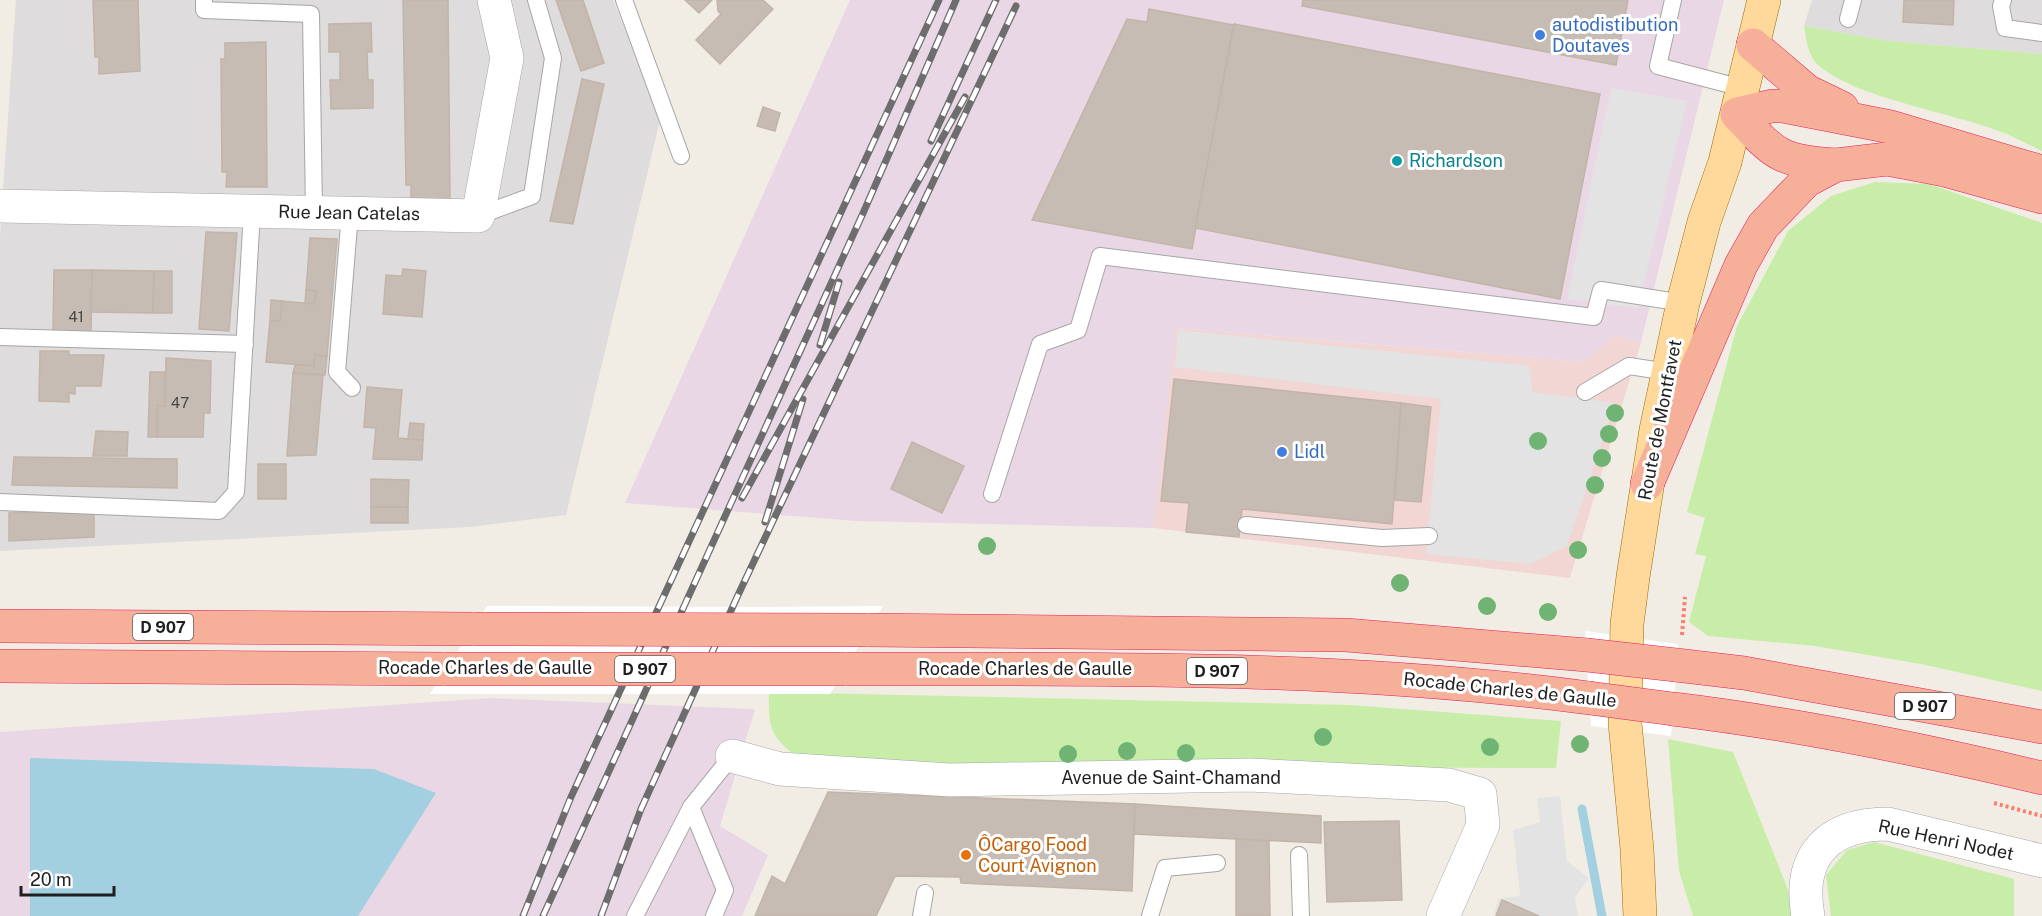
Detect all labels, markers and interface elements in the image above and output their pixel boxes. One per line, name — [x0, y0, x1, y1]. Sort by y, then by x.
place label: autodistibution Doutaves — [1552, 14, 1678, 56]
marker: autodistibution Doutaves — [1533, 28, 1547, 42]
place label: Richardson — [1409, 150, 1503, 171]
marker: Richardson — [1390, 154, 1404, 168]
street label: Rue Jean Catelas — [278, 201, 420, 224]
house number: 41 — [68, 308, 84, 325]
street label: Route de Montfavet — [1634, 338, 1685, 502]
house number: 47 — [171, 394, 189, 411]
place label: Lidl — [1294, 441, 1325, 462]
marker: Lidl — [1275, 445, 1289, 459]
road number: D 907 — [133, 614, 193, 640]
road number: D 907 — [615, 656, 675, 682]
street label: Rocade Charles de Gaulle — [378, 657, 592, 678]
street label: Rocade Charles de Gaulle — [918, 658, 1132, 679]
road number: D 907 — [1187, 658, 1247, 684]
street label: Rocade Charles de Gaulle — [1402, 668, 1618, 711]
road number: D 907 — [1895, 693, 1955, 719]
street label: Avenue de Saint-Chamand — [1061, 767, 1281, 788]
street label: Rue Henri Nodet — [1876, 815, 2016, 864]
place label: ÔCargo Food Court Avignon — [978, 834, 1097, 876]
marker: ÔCargo Food Court Avignon — [959, 848, 973, 862]
scale bar — [21, 859, 114, 897]
text: 20 m — [30, 869, 72, 890]

